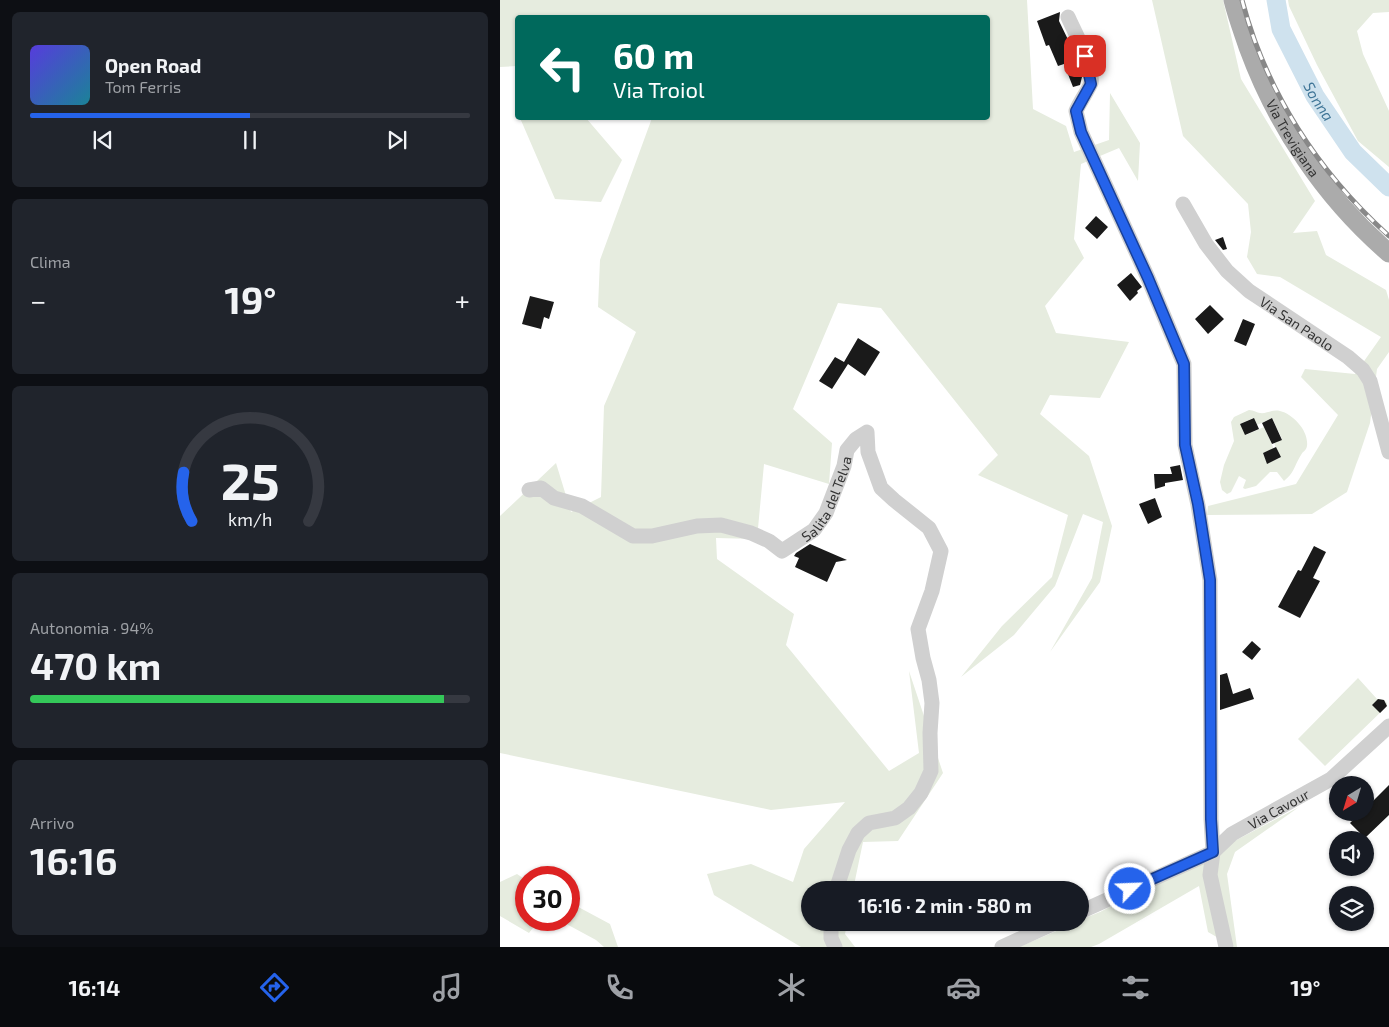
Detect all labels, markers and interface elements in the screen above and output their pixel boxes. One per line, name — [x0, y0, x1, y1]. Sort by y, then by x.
text: 60 m — [613, 34, 694, 76]
icon: left — [530, 35, 595, 100]
pin — [1064, 35, 1106, 77]
icon: arrive — [1071, 42, 1099, 70]
text: Open Road — [105, 54, 201, 77]
text: Via Troiol — [613, 76, 705, 102]
text: Tom Ferris — [105, 77, 181, 96]
water label: Sonna — [1300, 79, 1338, 124]
street label: Via Trevigiana — [1263, 96, 1324, 180]
icon: previous — [89, 126, 117, 154]
icon: pause — [236, 126, 264, 154]
icon: next — [383, 126, 411, 154]
text: Clima — [30, 252, 71, 271]
text: 19° — [225, 276, 276, 322]
text: − — [30, 283, 46, 317]
text: + — [455, 283, 470, 317]
street label: Via San Paolo — [1257, 292, 1338, 354]
text: 25 — [221, 448, 279, 510]
street label: Salita del Telva — [798, 455, 854, 545]
text: km/h — [228, 508, 272, 530]
text: Autonomia · 94% — [30, 618, 154, 637]
text: 470 km — [30, 642, 161, 688]
north arrow — [1329, 776, 1374, 821]
map controls — [1329, 776, 1374, 931]
street label: Via Cavour — [1245, 784, 1312, 832]
text: Arrivo — [30, 813, 74, 832]
button: sound — [1329, 831, 1374, 876]
text: 16:16 — [30, 837, 117, 883]
position arrow — [1103, 862, 1155, 914]
speed limit sign: 30 — [515, 866, 580, 931]
button: layers — [1329, 886, 1374, 931]
text: 16:16 · 2 min · 580 m — [858, 894, 1032, 917]
icon: directions — [257, 970, 292, 1005]
icon: music — [430, 970, 465, 1005]
icon: phone — [602, 970, 637, 1005]
icon: climate — [774, 970, 809, 1005]
icon: car — [946, 970, 981, 1005]
icon: filters — [1118, 970, 1153, 1005]
text: 16:14 — [69, 974, 120, 1000]
text: 19° — [1290, 974, 1320, 1000]

